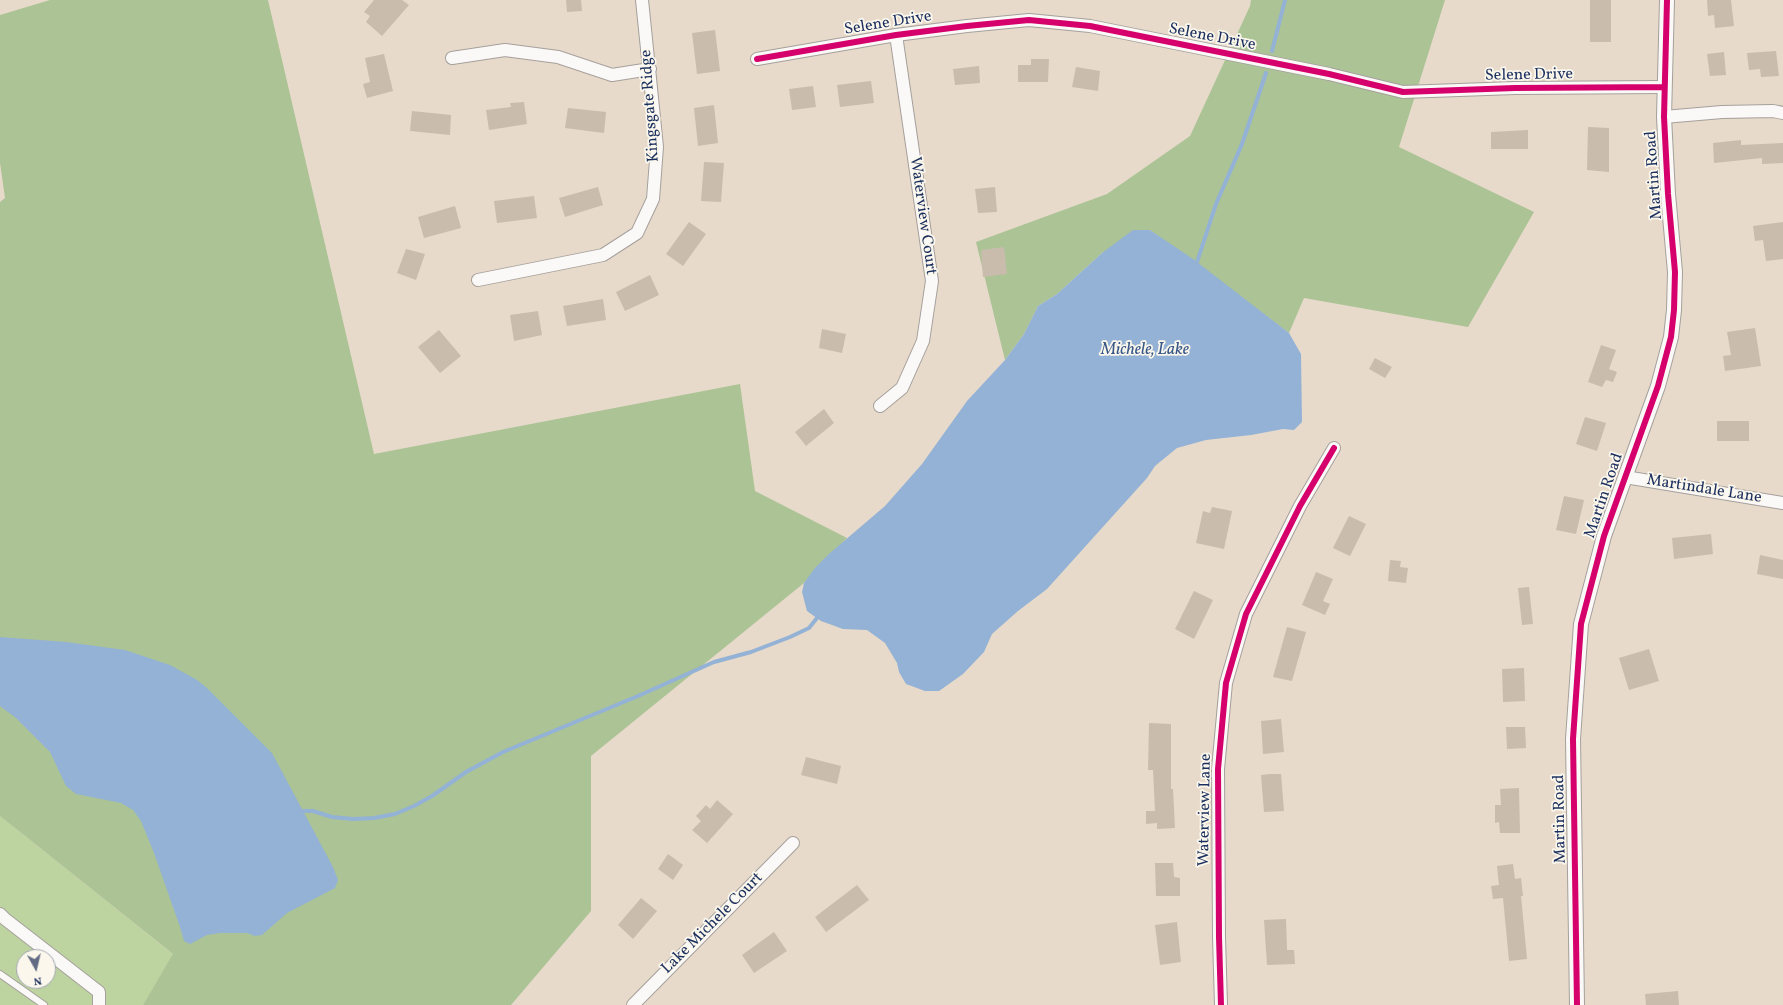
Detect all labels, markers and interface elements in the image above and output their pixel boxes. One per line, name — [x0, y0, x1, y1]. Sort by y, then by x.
street label: Selene Drive — [843, 8, 933, 40]
street label: Selene Drive — [1167, 20, 1257, 56]
street label: Kingsgate Ridge — [637, 49, 665, 163]
street label: Selene Drive — [1485, 66, 1573, 86]
street label: Martin Road — [1642, 130, 1668, 220]
street label: Waterview Court — [904, 156, 940, 276]
water label: Michele, Lake — [1101, 341, 1189, 361]
street label: Martin Road — [1581, 451, 1629, 541]
street label: Martindale Lane — [1645, 471, 1763, 509]
street label: Waterview Lane — [1195, 753, 1217, 867]
street label: Martin Road — [1551, 774, 1571, 864]
street label: Lake Michele Court — [658, 869, 768, 979]
north arrow — [16, 949, 56, 989]
text: N — [33, 972, 43, 988]

